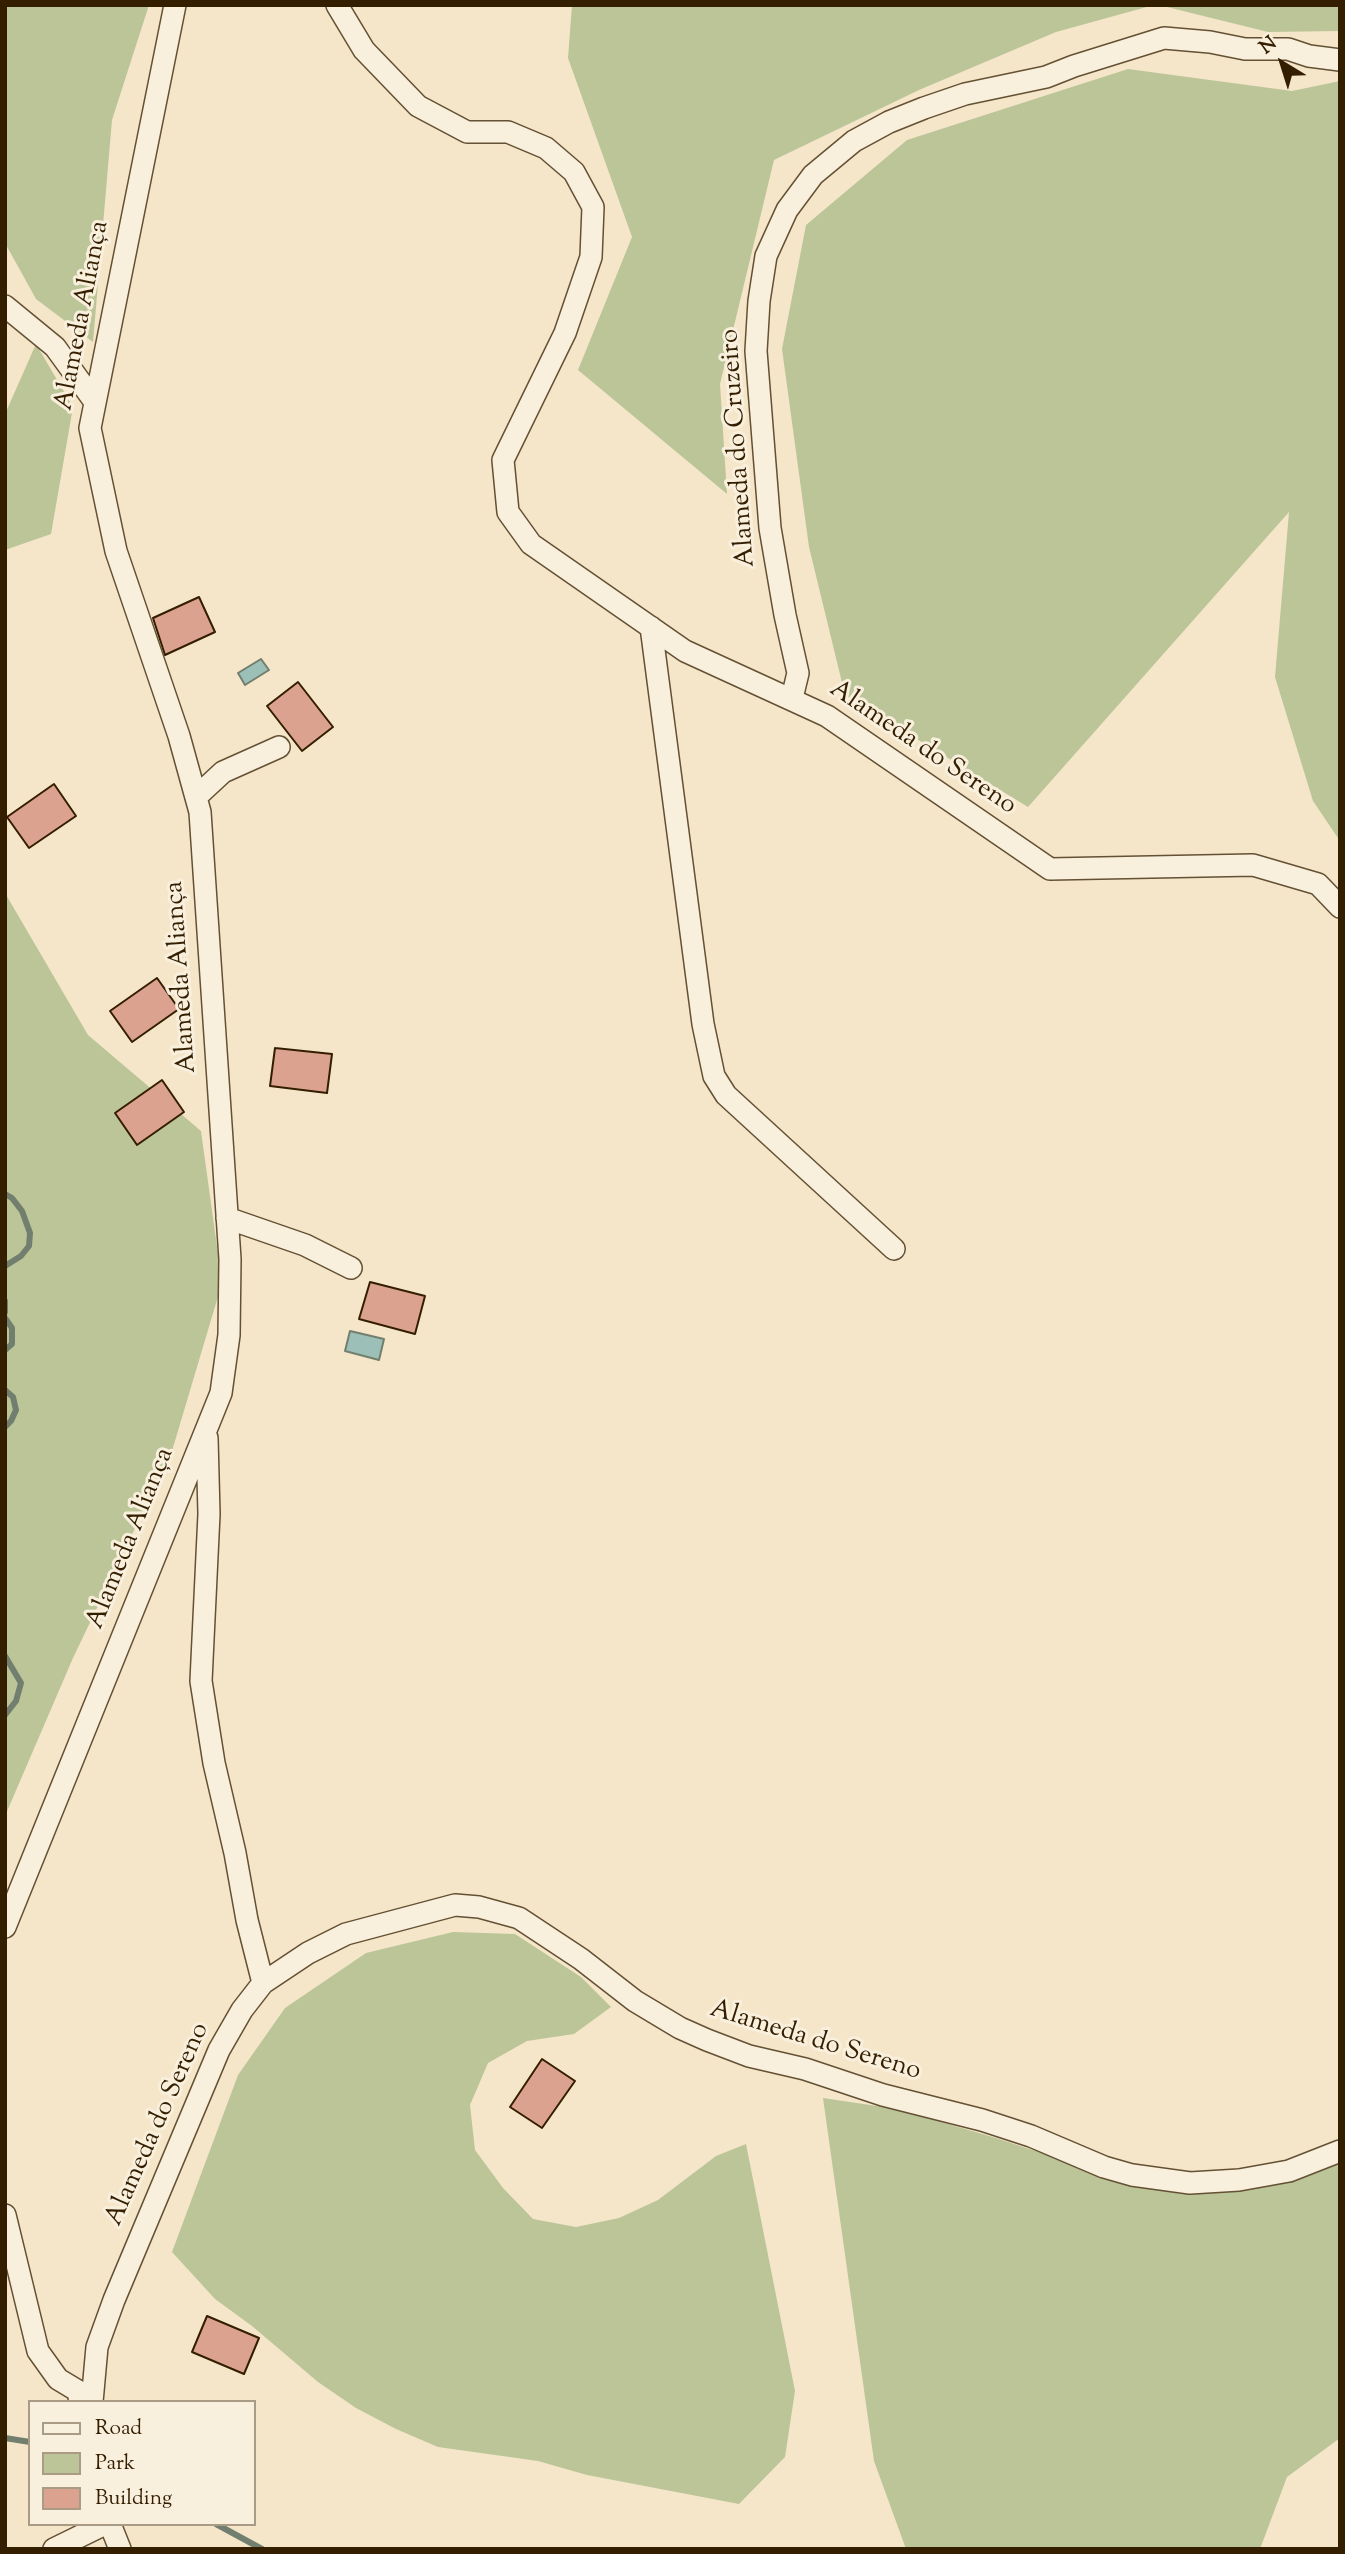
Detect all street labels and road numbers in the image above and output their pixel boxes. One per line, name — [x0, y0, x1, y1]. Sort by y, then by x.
street label: Alameda Aliança — [50, 219, 118, 413]
street label: Alameda do Cruzeiro — [716, 328, 764, 568]
street label: Alameda do Sereno — [823, 675, 1021, 823]
street label: Alameda Aliança — [161, 880, 205, 1074]
street label: Alameda Aliança — [81, 1444, 183, 1634]
street label: Alameda do Sereno — [706, 1995, 924, 2089]
street label: Alameda do Sereno — [100, 2019, 218, 2231]

